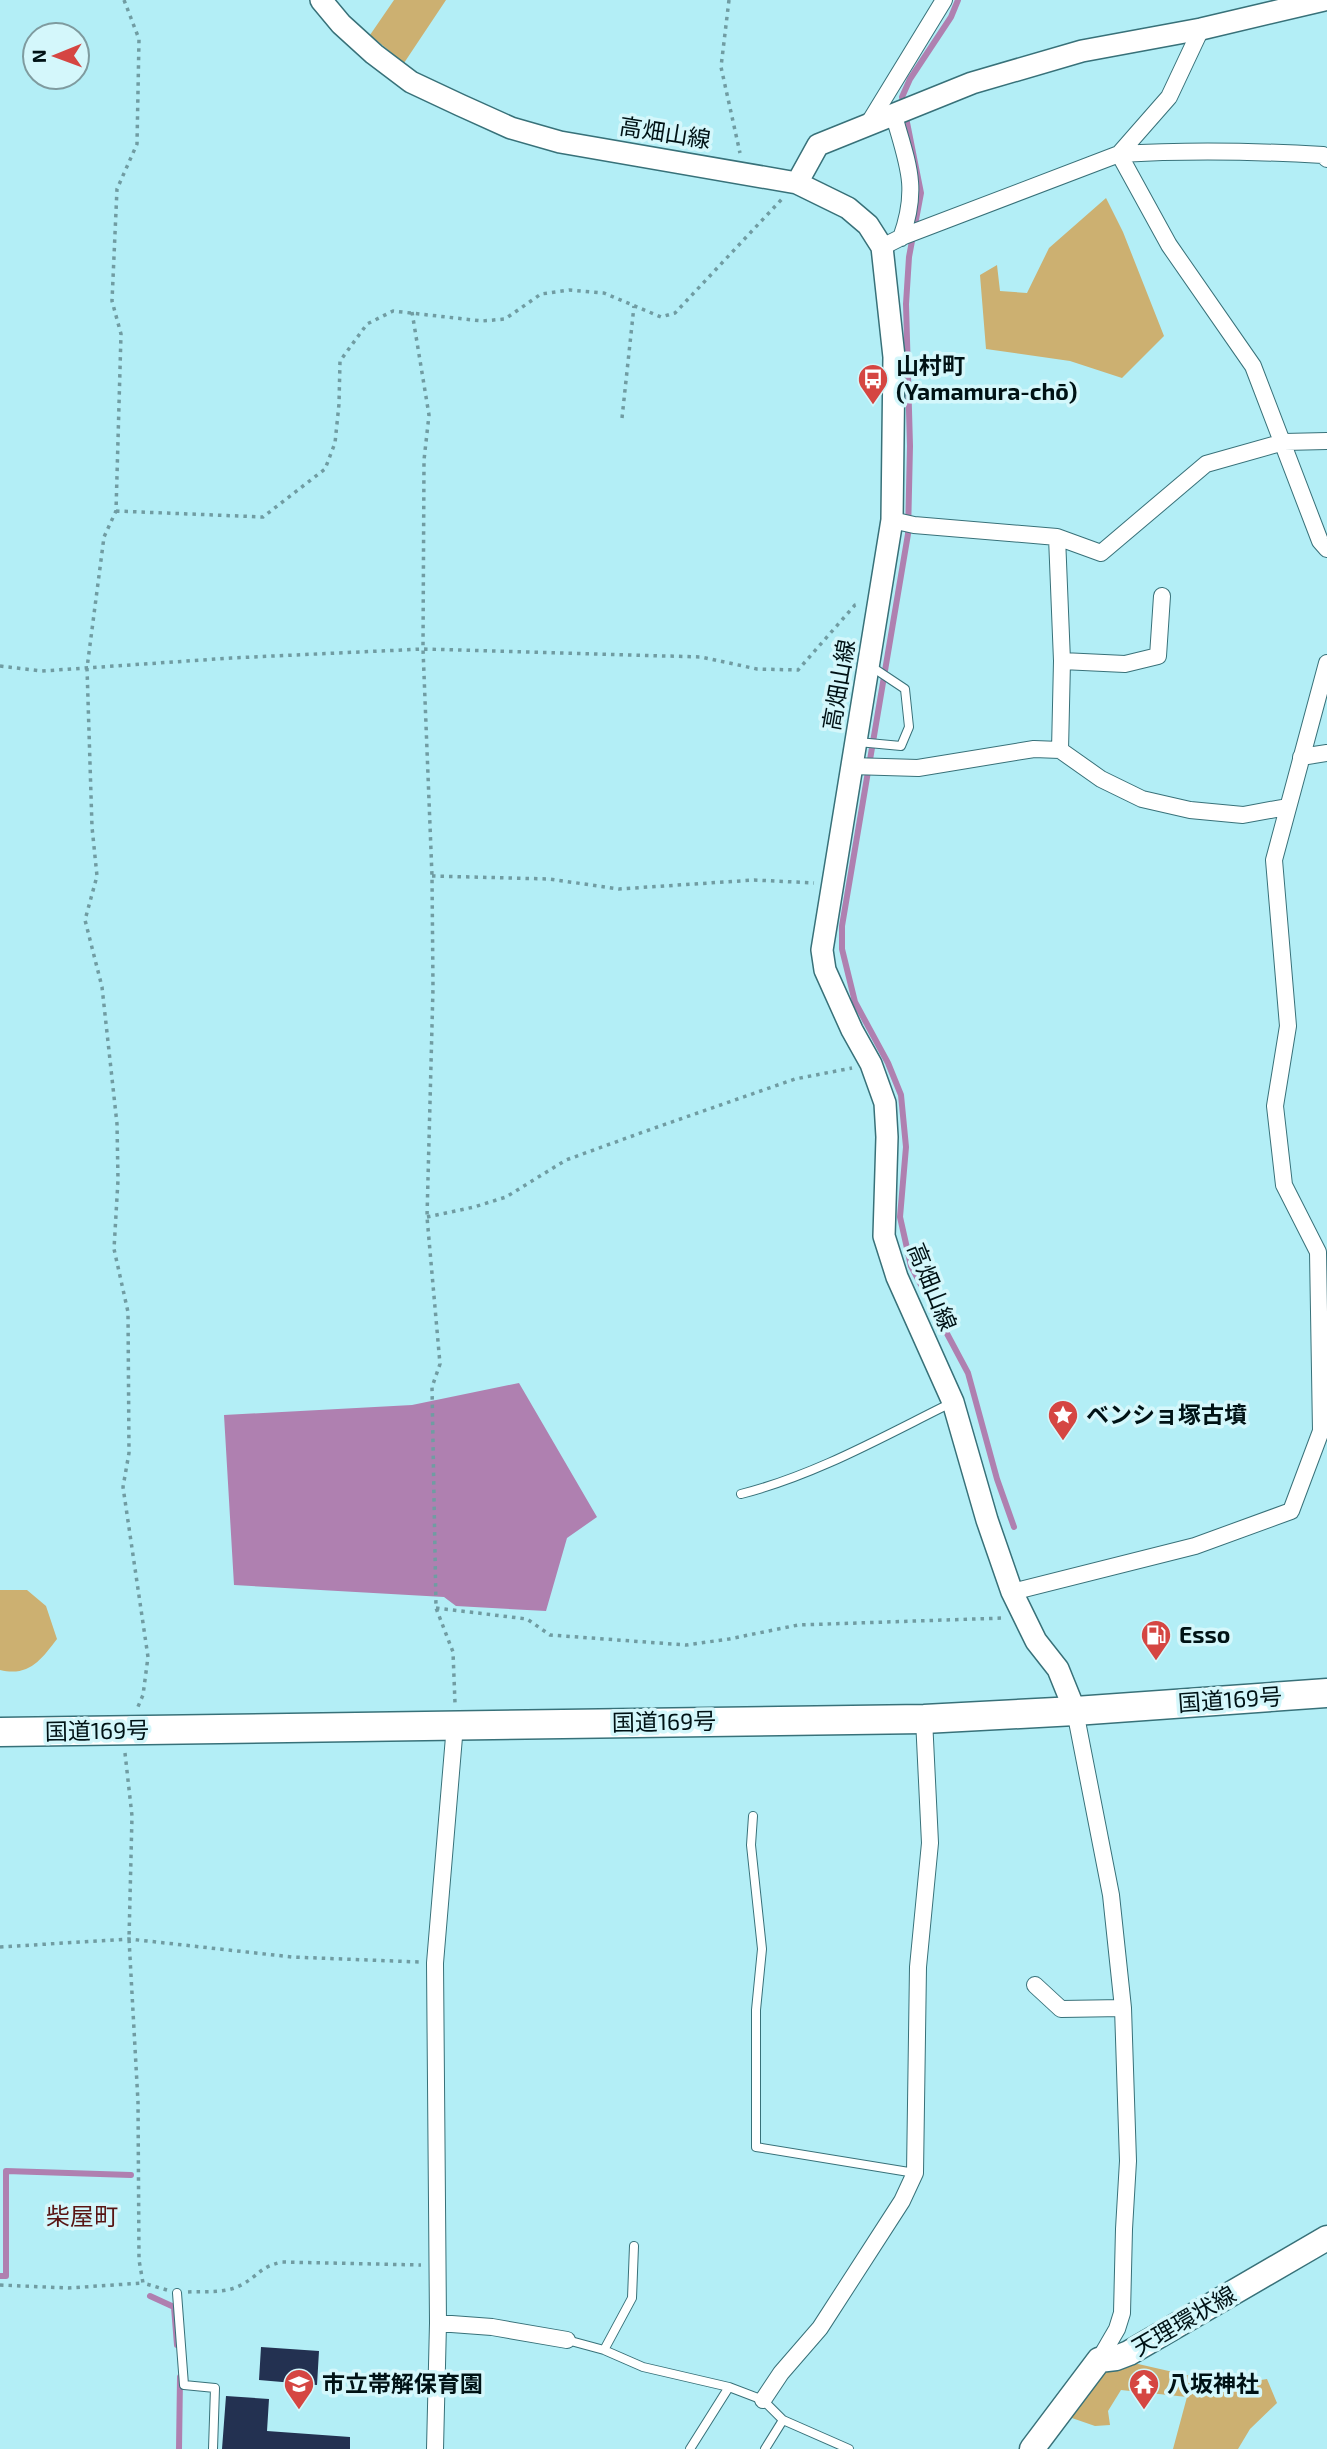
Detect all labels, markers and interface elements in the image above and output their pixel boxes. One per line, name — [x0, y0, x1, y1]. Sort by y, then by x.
north arrow — [21, 21, 91, 91]
text: N — [27, 49, 50, 63]
street label: 高畑山線 — [618, 111, 713, 153]
place label: 山村町 (Yamamura-chō) — [896, 351, 1077, 405]
bus stop icon: 山村町 (Yamamura-chō) — [856, 362, 890, 406]
street label: 高畑山線 — [816, 637, 860, 733]
street label: 高畑山線 — [903, 1239, 963, 1335]
place icon: ベンショ塚古墳 — [1046, 1398, 1080, 1442]
place label: ベンショ塚古墳 — [1086, 1400, 1247, 1428]
fuel station icon: Esso — [1139, 1618, 1173, 1662]
place label: Esso — [1179, 1620, 1230, 1648]
street label: 国道169号 — [1177, 1681, 1283, 1717]
street label: 国道169号 — [612, 1706, 716, 1736]
street label: 国道169号 — [45, 1715, 149, 1745]
district label: 柴屋町 — [46, 2201, 118, 2230]
street label: 天理環状線 — [1127, 2279, 1240, 2361]
school or university icon: 市立帯解保育園 — [282, 2367, 316, 2411]
temple icon: 八坂神社 — [1127, 2367, 1161, 2411]
place label: 市立帯解保育園 — [322, 2369, 483, 2397]
place label: 八坂神社 — [1167, 2369, 1259, 2397]

